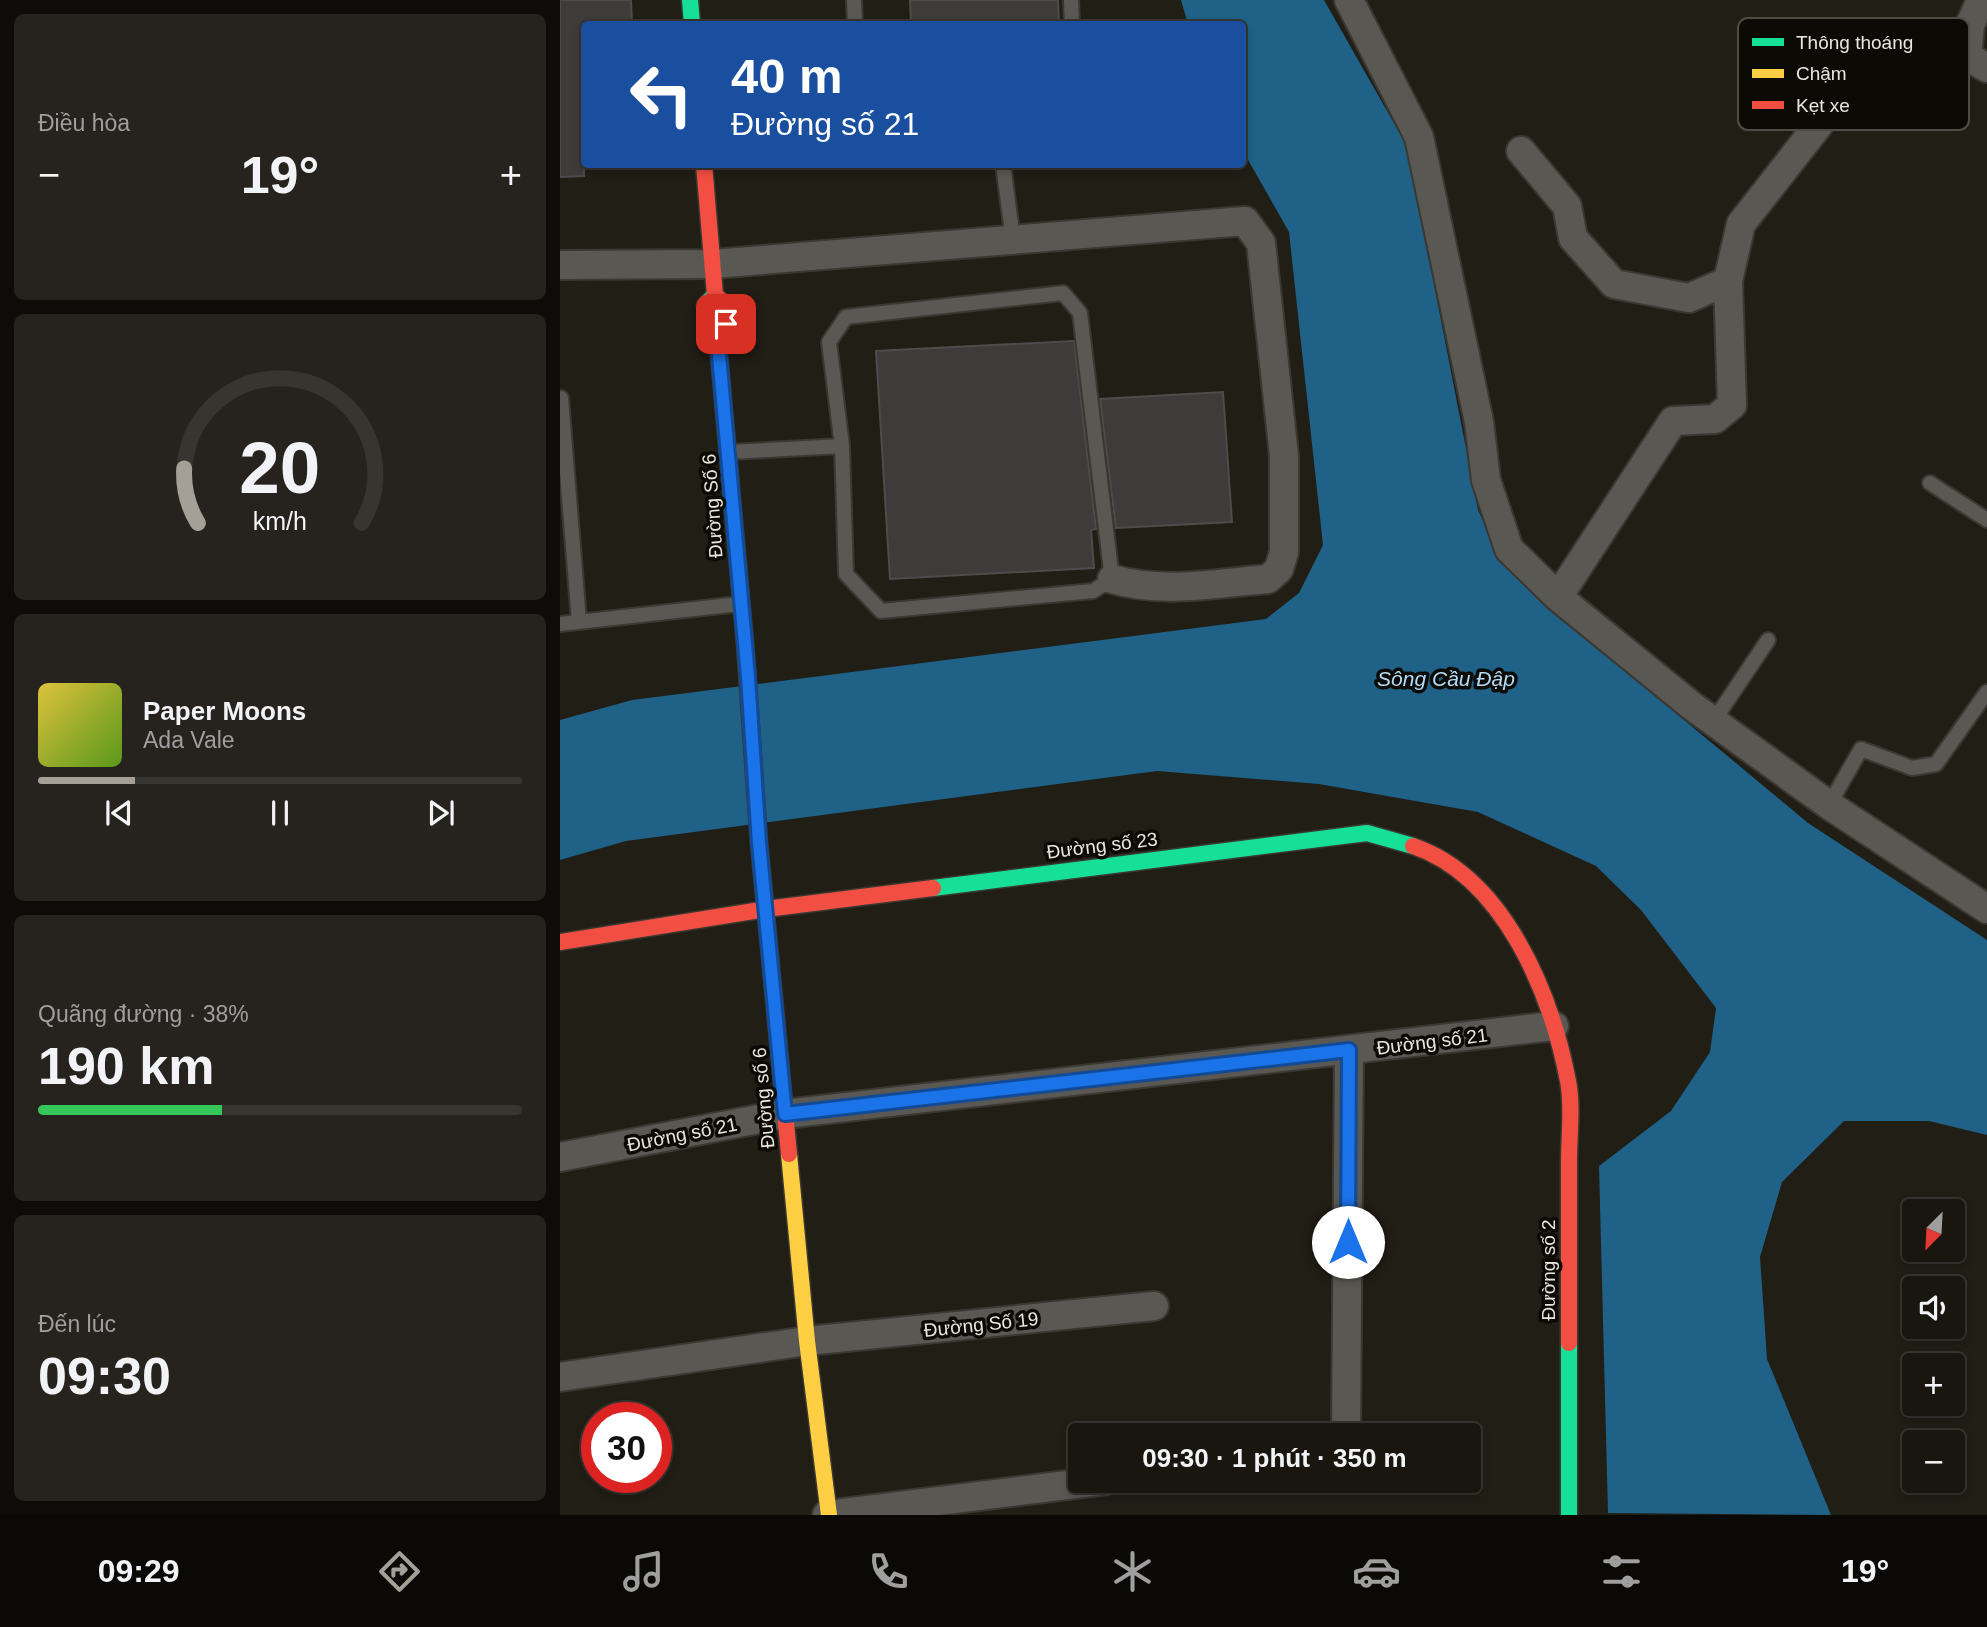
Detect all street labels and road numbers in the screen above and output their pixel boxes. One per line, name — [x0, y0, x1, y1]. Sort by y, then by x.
street label: Đường Số 6 — [698, 453, 727, 559]
street label: Đường số 23 — [1045, 828, 1159, 863]
street label: Đường số 21 — [1375, 1024, 1489, 1059]
street label: Đường số 6 — [749, 1047, 778, 1149]
street label: Đường số 21 — [625, 1114, 739, 1155]
street label: Đường số 2 — [1538, 1219, 1559, 1321]
street label: Đường Số 19 — [923, 1308, 1039, 1341]

